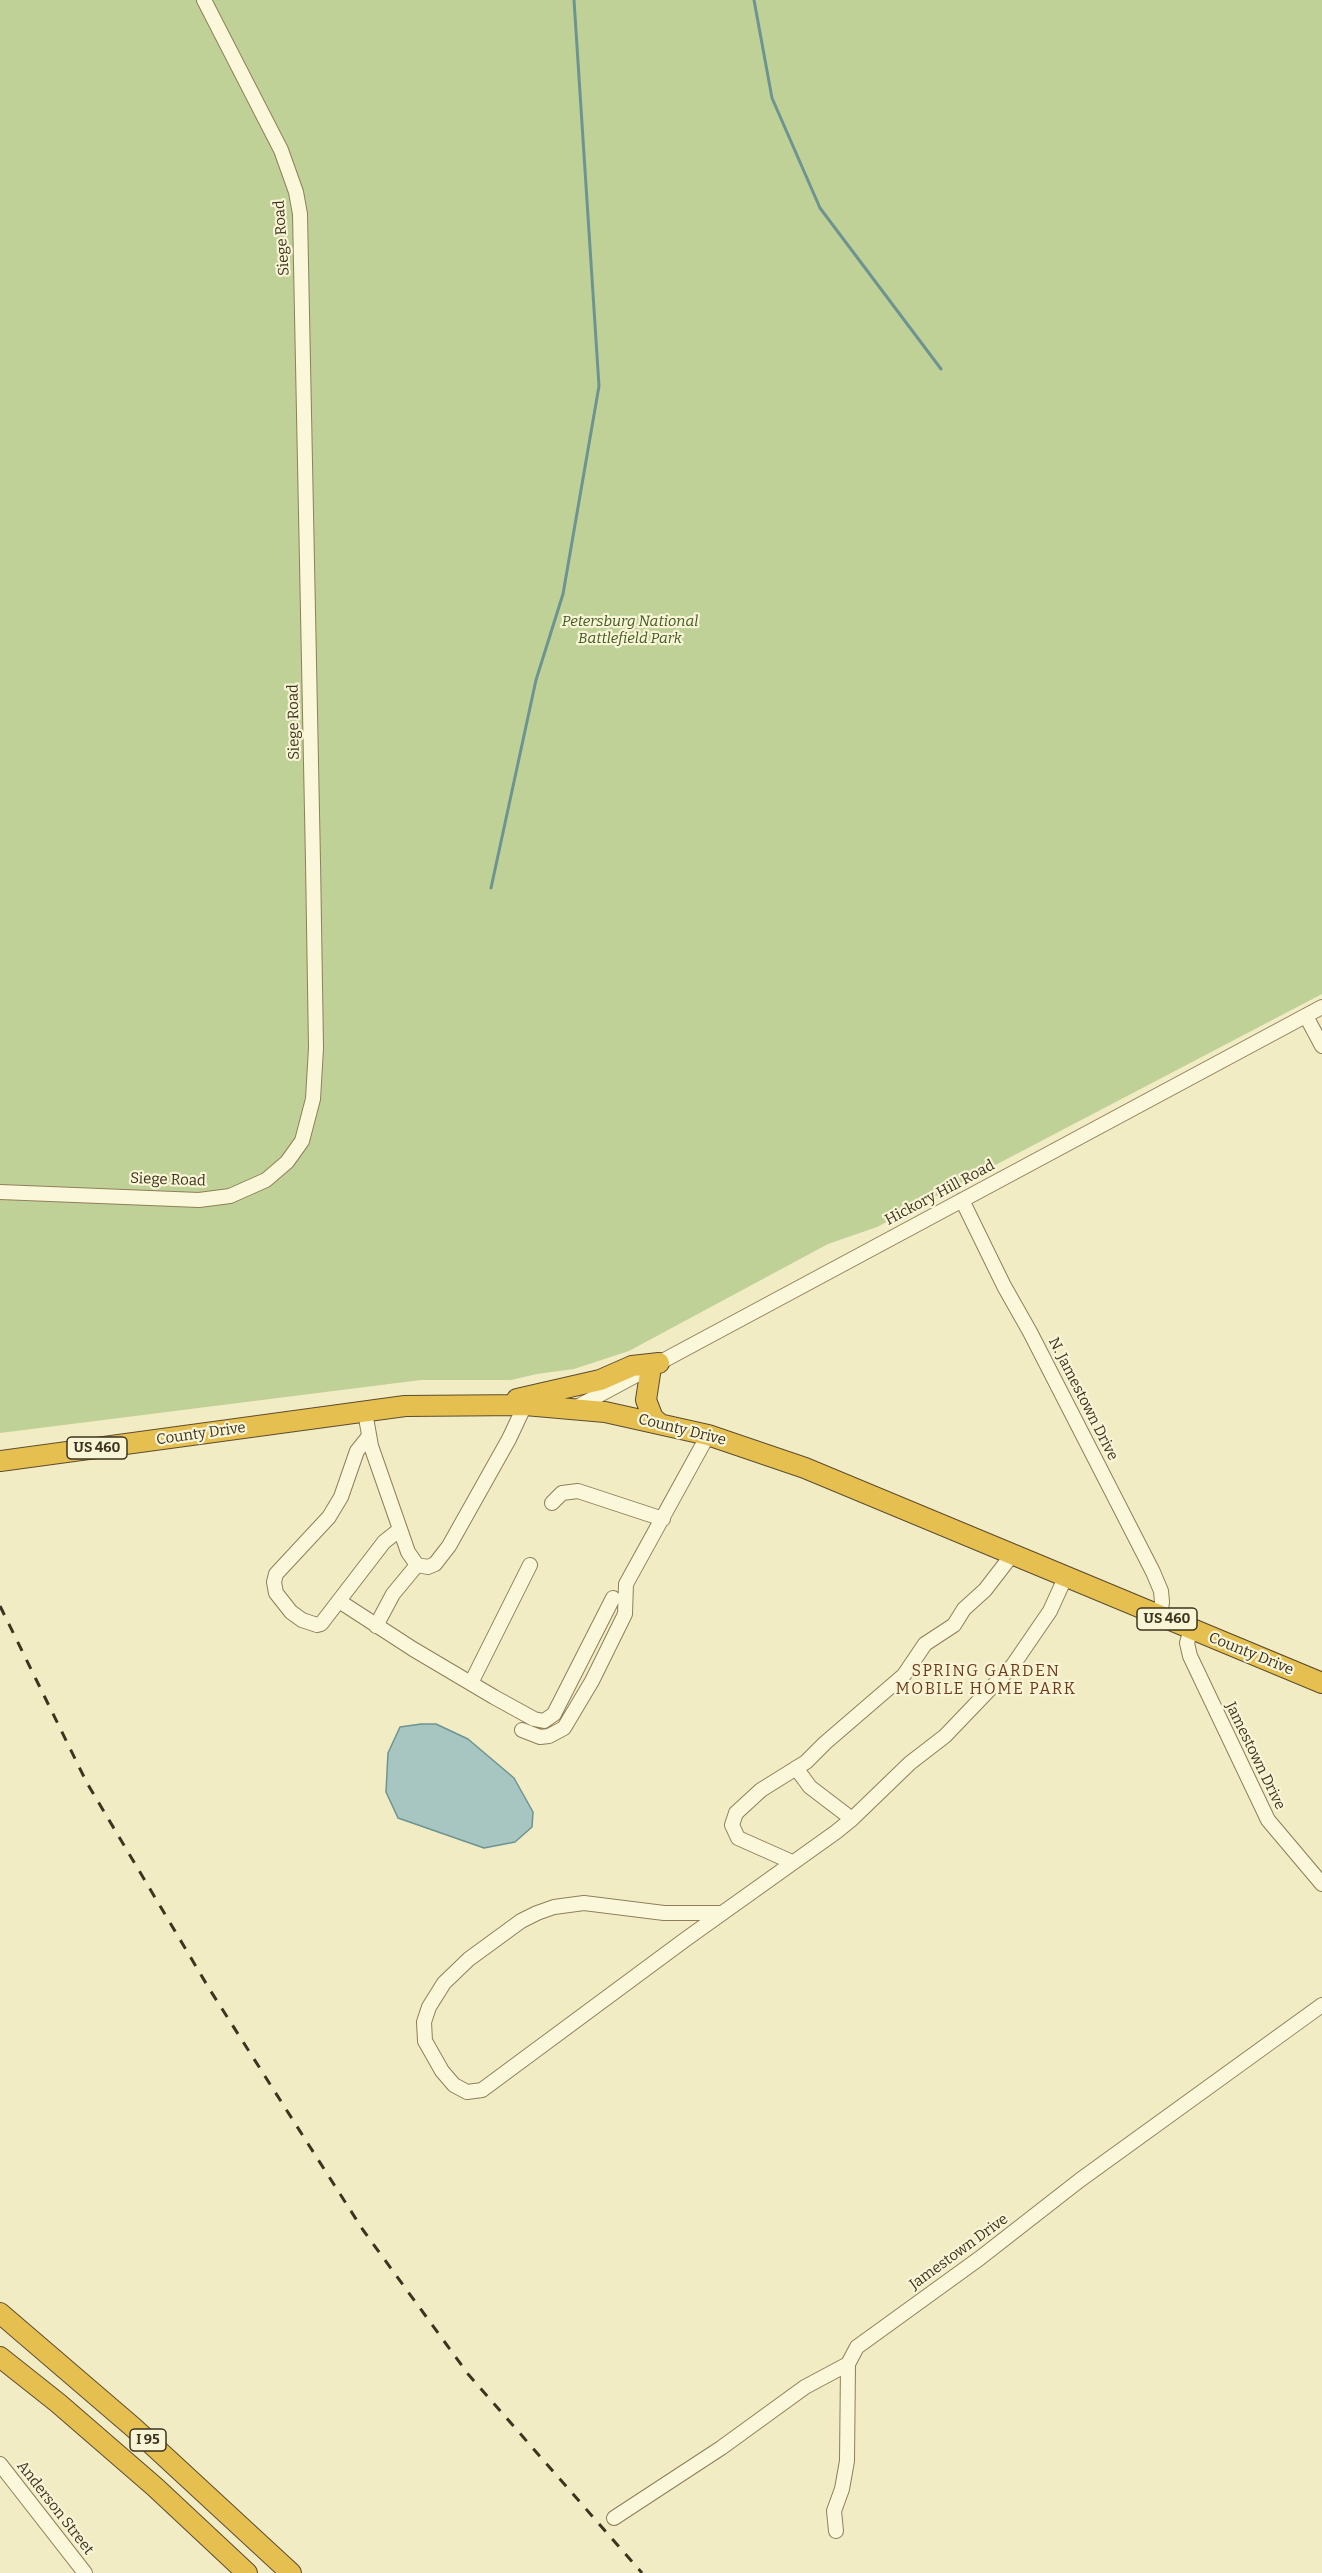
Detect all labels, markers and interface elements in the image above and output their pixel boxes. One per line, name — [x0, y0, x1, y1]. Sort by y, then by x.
street label: Siege Road — [270, 200, 294, 276]
park label: Petersburg National Battlefield Park — [562, 613, 698, 648]
street label: Siege Road — [284, 684, 304, 760]
street label: Hickory Hill Road — [882, 1157, 998, 1229]
street label: Siege Road — [130, 1170, 206, 1190]
street label: N. Jamestown Drive — [1044, 1335, 1122, 1463]
street label: County Drive — [636, 1410, 728, 1450]
street label: County Drive — [155, 1419, 247, 1449]
road number: US 460 — [67, 1437, 127, 1459]
road number: US 460 — [1137, 1608, 1197, 1630]
street label: County Drive — [1206, 1629, 1296, 1679]
district label: SPRING GARDEN MOBILE HOME PARK — [895, 1662, 1077, 1700]
street label: Jamestown Drive — [1221, 1699, 1289, 1813]
street label: Jamestown Drive — [906, 2210, 1012, 2294]
road number: I 95 — [130, 2429, 166, 2451]
street label: Anderson Street — [13, 2458, 97, 2558]

